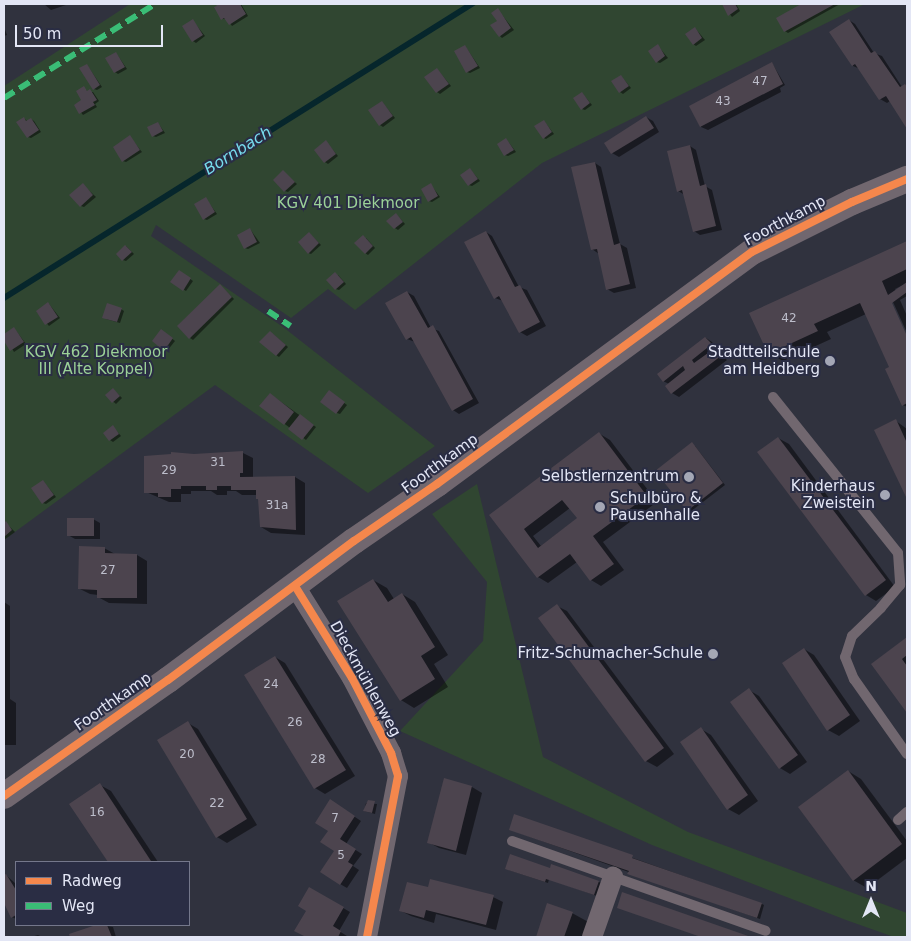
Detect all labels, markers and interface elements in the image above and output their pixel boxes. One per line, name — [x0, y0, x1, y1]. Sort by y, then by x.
scale bar — [18, 15, 165, 47]
text: 50 m — [23, 25, 61, 43]
house number: 47 — [752, 75, 768, 89]
house number: 43 — [715, 95, 731, 109]
water label: Bornbach — [201, 123, 275, 179]
street label: Foorthkamp — [741, 192, 829, 250]
park label: KGV 401 Diekmoor — [277, 195, 419, 213]
house number: 42 — [781, 312, 797, 326]
park label: KGV 462 Diekmoor III (Alte Koppel) — [25, 343, 167, 378]
place label: Stadtteilschule am Heidberg — [708, 343, 820, 378]
marker: Stadtteilschule am Heidberg — [824, 355, 836, 367]
street label: Foorthkamp — [398, 430, 482, 498]
house number: 31 — [210, 456, 226, 470]
house number: 29 — [161, 464, 177, 478]
place label: Selbstlernzentrum — [541, 468, 679, 486]
marker: Selbstlernzentrum — [683, 471, 695, 483]
place label: Kinderhaus Zweistein — [791, 477, 875, 512]
place label: Schulbüro & Pausenhalle — [610, 489, 701, 524]
marker: Kinderhaus Zweistein — [879, 489, 891, 501]
house number: 31a — [266, 499, 288, 513]
marker: Schulbüro & Pausenhalle — [594, 501, 606, 513]
house number: 27 — [100, 564, 116, 578]
street label: Dieckmühlenweg — [326, 618, 404, 740]
place label: Fritz-Schumacher-Schule — [518, 645, 703, 663]
marker: Fritz-Schumacher-Schule — [707, 648, 719, 660]
street label: Foorthkamp — [71, 669, 155, 735]
house number: 24 — [263, 678, 279, 692]
house number: 26 — [287, 716, 303, 730]
house number: 20 — [179, 748, 195, 762]
house number: 28 — [310, 753, 326, 767]
house number: 22 — [209, 797, 225, 811]
house number: 16 — [89, 806, 105, 820]
house number: 7 — [331, 812, 339, 826]
house number: 5 — [337, 849, 345, 863]
legend — [15, 861, 190, 926]
text: Radweg — [62, 872, 122, 890]
north arrow — [846, 876, 896, 926]
text: N — [865, 878, 877, 894]
text: Weg — [62, 897, 95, 915]

